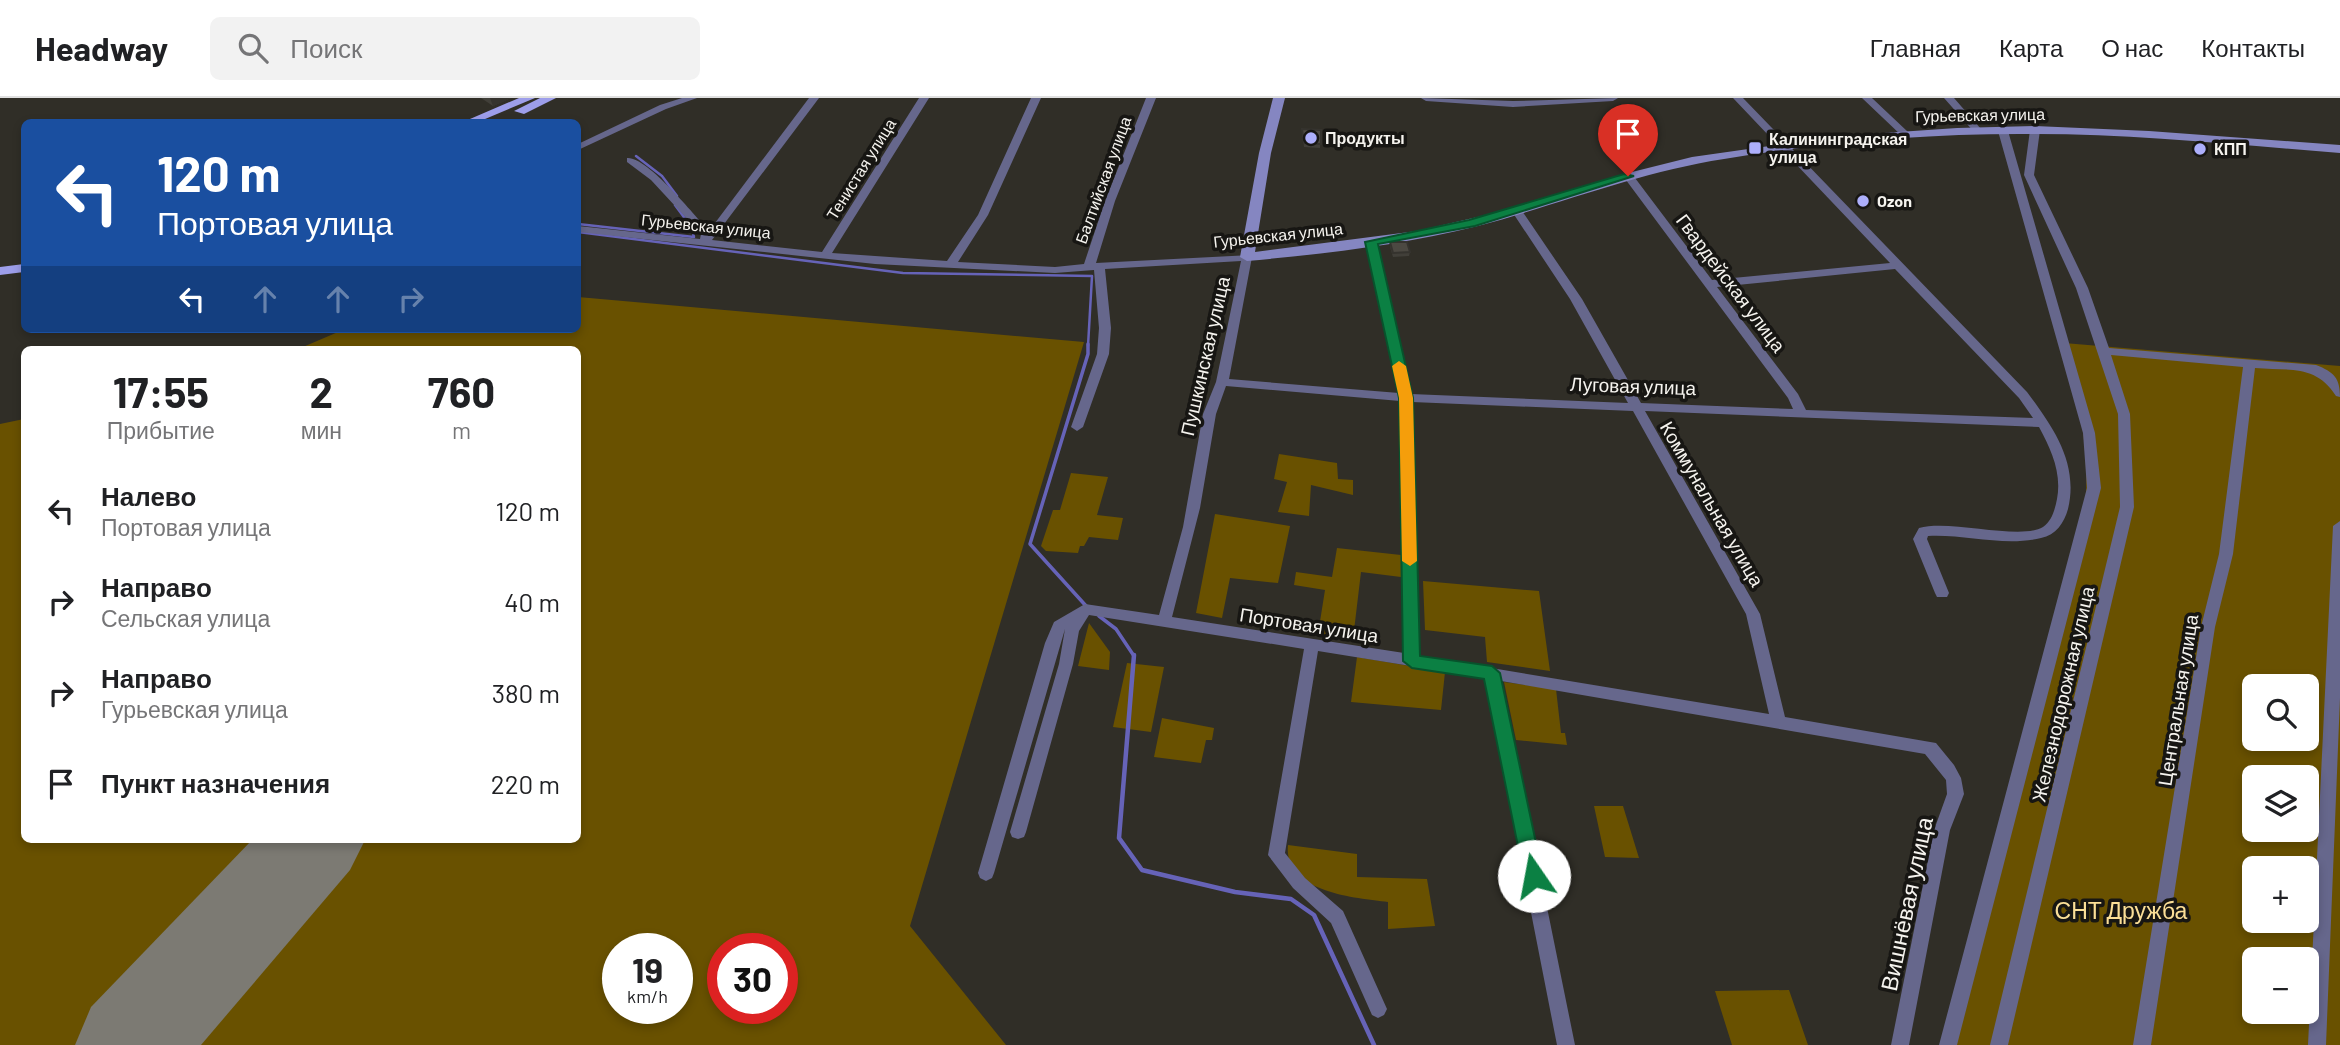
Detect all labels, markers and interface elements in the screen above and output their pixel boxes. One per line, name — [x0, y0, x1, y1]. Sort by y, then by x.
search box — [210, 17, 700, 80]
text: Headway — [35, 28, 168, 68]
icon: search — [234, 29, 272, 67]
text: Поиск — [290, 32, 362, 63]
text: Главная — [1870, 33, 1961, 62]
text: Карта — [1999, 33, 2063, 62]
text: О нас — [2101, 33, 2163, 62]
text: Контакты — [2201, 33, 2305, 62]
pin — [1598, 104, 1658, 176]
street label: Гурьевская улица — [1915, 104, 2045, 125]
street label: Балтийская улица — [1071, 114, 1134, 246]
street label: Тенистая улица — [822, 115, 899, 223]
icon: arrive — [1609, 115, 1647, 153]
place label: Продукты — [1325, 128, 1405, 147]
place label: Калининградская улица — [1769, 129, 1907, 166]
marker: Продукты — [1303, 130, 1319, 146]
place label: КПП — [2214, 139, 2247, 158]
marker: Калининградская улица — [1747, 140, 1763, 156]
marker: КПП — [2192, 141, 2208, 157]
text: 120 m — [157, 143, 280, 202]
icon: left — [42, 147, 133, 238]
place label: Ozon — [1877, 191, 1912, 210]
marker: Ozon — [1855, 193, 1871, 209]
text: Портовая улица — [157, 203, 393, 241]
street label: Гурьевская улица — [640, 209, 772, 242]
street label: Гвардейская улица — [1672, 209, 1791, 357]
street label: Гурьевская улица — [1212, 218, 1344, 251]
street label: Пушкинская улица — [1175, 274, 1234, 438]
icon: left — [173, 280, 211, 318]
icon: ahead — [246, 280, 284, 318]
icon: ahead — [319, 280, 357, 318]
icon: right — [392, 280, 430, 318]
text: 17:55 — [113, 366, 209, 416]
text: 2 — [310, 366, 333, 416]
text: 760 — [428, 366, 495, 416]
street label: Луговая улица — [1570, 372, 1697, 399]
text: Прибытие — [107, 416, 215, 444]
text: мин — [301, 416, 342, 444]
text: m — [452, 416, 471, 444]
street label: Коммунальная улица — [1656, 417, 1769, 591]
text: Налево — [101, 480, 196, 511]
icon: left — [42, 492, 80, 530]
text: 120 m — [496, 495, 560, 526]
text: Портовая улица — [101, 513, 271, 541]
text: Направо — [101, 571, 212, 602]
icon: right — [42, 583, 80, 621]
street label: Железнодорожная улица — [2027, 583, 2099, 804]
text: 40 m — [504, 586, 560, 617]
street label: Портовая улица — [1238, 602, 1381, 647]
text: Сельская улица — [101, 604, 270, 632]
street label: Центральная улица — [2153, 612, 2202, 787]
text: Направо — [101, 662, 212, 693]
icon: right — [42, 674, 80, 712]
map controls — [2242, 674, 2319, 1024]
button: search — [2242, 674, 2319, 751]
text: 380 m — [492, 677, 560, 708]
text: Гурьевская улица — [101, 695, 288, 723]
icon: arrive — [42, 765, 80, 803]
button: layers — [2242, 765, 2319, 842]
text: Пункт назначения — [101, 767, 330, 798]
text: 220 m — [491, 768, 560, 799]
street label: Вишнёвая улица — [1874, 814, 1938, 993]
position arrow — [1497, 839, 1571, 913]
button: + — [2242, 856, 2319, 933]
park label: СНТ Дружба — [2055, 896, 2188, 924]
speed limit sign: 30 — [707, 933, 798, 1024]
button: − — [2242, 947, 2319, 1024]
text: 19 — [632, 948, 663, 990]
text: km/h — [627, 985, 668, 1007]

